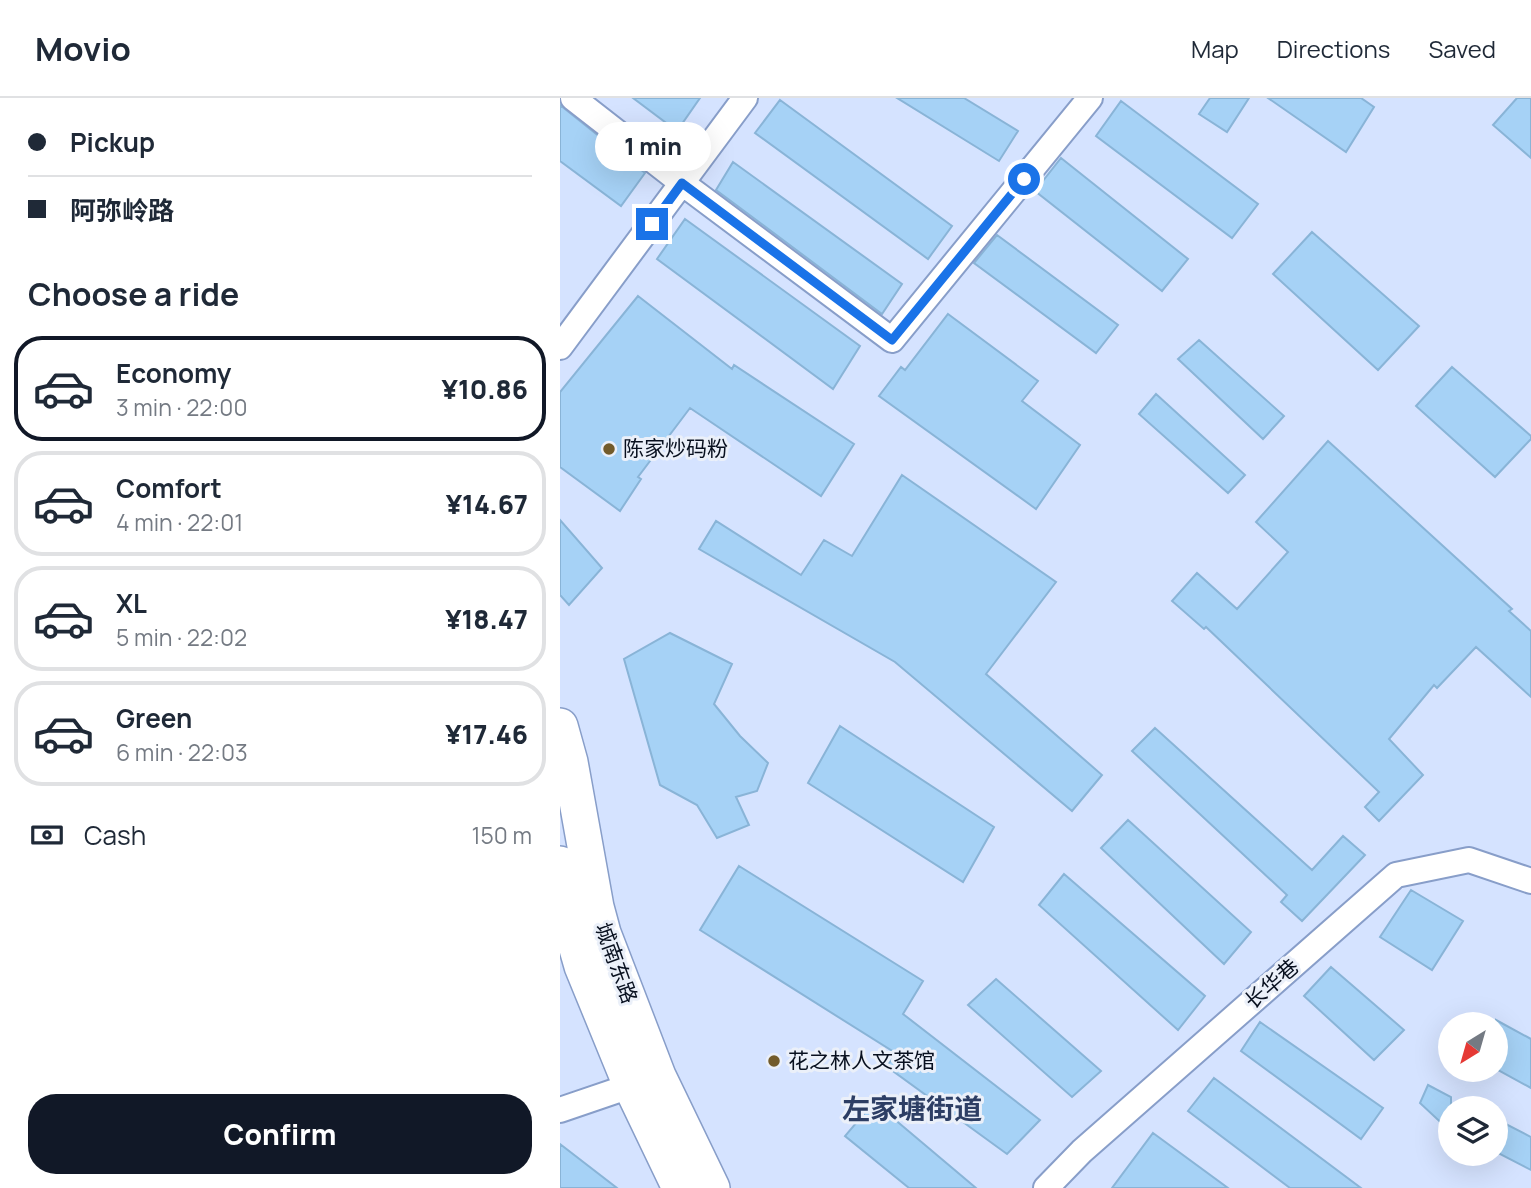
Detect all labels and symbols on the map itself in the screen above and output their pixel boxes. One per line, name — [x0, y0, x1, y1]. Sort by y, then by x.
callout: 1 min — [594, 122, 710, 172]
route start — [1008, 163, 1040, 195]
route end — [636, 208, 668, 240]
place label: 陈家炒码粉 — [623, 434, 728, 462]
marker: 陈家炒码粉 — [601, 441, 617, 457]
street label: 城南东路 — [589, 918, 644, 1007]
street label: 长华巷 — [1238, 952, 1304, 1014]
north arrow — [1438, 1012, 1508, 1082]
place label: 花之林人文茶馆 — [788, 1046, 935, 1074]
marker: 花之林人文茶馆 — [766, 1053, 782, 1069]
district label: 左家塘街道 — [842, 1089, 982, 1127]

